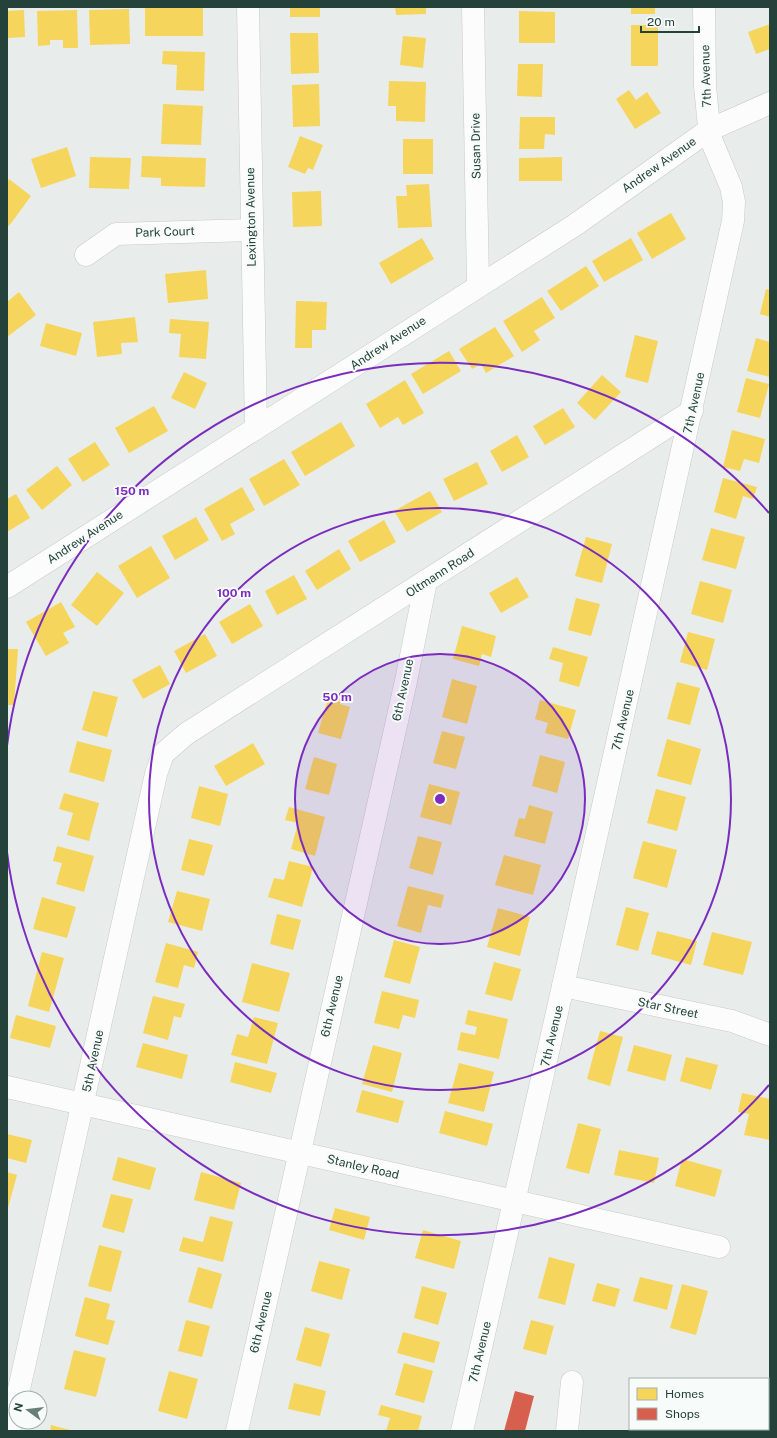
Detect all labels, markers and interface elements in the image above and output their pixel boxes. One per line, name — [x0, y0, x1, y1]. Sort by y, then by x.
scale bar — [641, 8, 699, 34]
text: 20 m — [647, 15, 675, 29]
street label: 7th Avenue — [698, 44, 714, 108]
street label: Susan Drive — [468, 113, 484, 179]
street label: Andrew Avenue — [619, 134, 699, 196]
street label: Lexington Avenue — [243, 167, 259, 267]
street label: Park Court — [135, 224, 195, 240]
street label: Andrew Avenue — [348, 313, 429, 373]
street label: 7th Avenue — [681, 371, 707, 435]
text: 150 m — [115, 484, 149, 498]
street label: Andrew Avenue — [45, 507, 126, 567]
street label: Oltmann Road — [403, 546, 477, 600]
text: 100 m — [217, 586, 251, 600]
street label: 6th Avenue — [390, 657, 416, 722]
street label: 7th Avenue — [609, 688, 637, 752]
text: 50 m — [322, 690, 352, 704]
centre of rings — [433, 792, 447, 806]
street label: 6th Avenue — [318, 973, 346, 1038]
street label: Star Street — [636, 995, 700, 1021]
street label: 7th Avenue — [538, 1004, 566, 1068]
street label: 5th Avenue — [80, 1028, 106, 1093]
street label: Stanley Road — [325, 1152, 401, 1182]
street label: 6th Avenue — [247, 1289, 275, 1354]
street label: 7th Avenue — [466, 1320, 494, 1384]
legend — [629, 1378, 769, 1430]
text: Homes — [665, 1387, 704, 1401]
north arrow — [8, 1390, 48, 1430]
text: N — [11, 1402, 25, 1413]
text: Shops — [665, 1407, 700, 1421]

